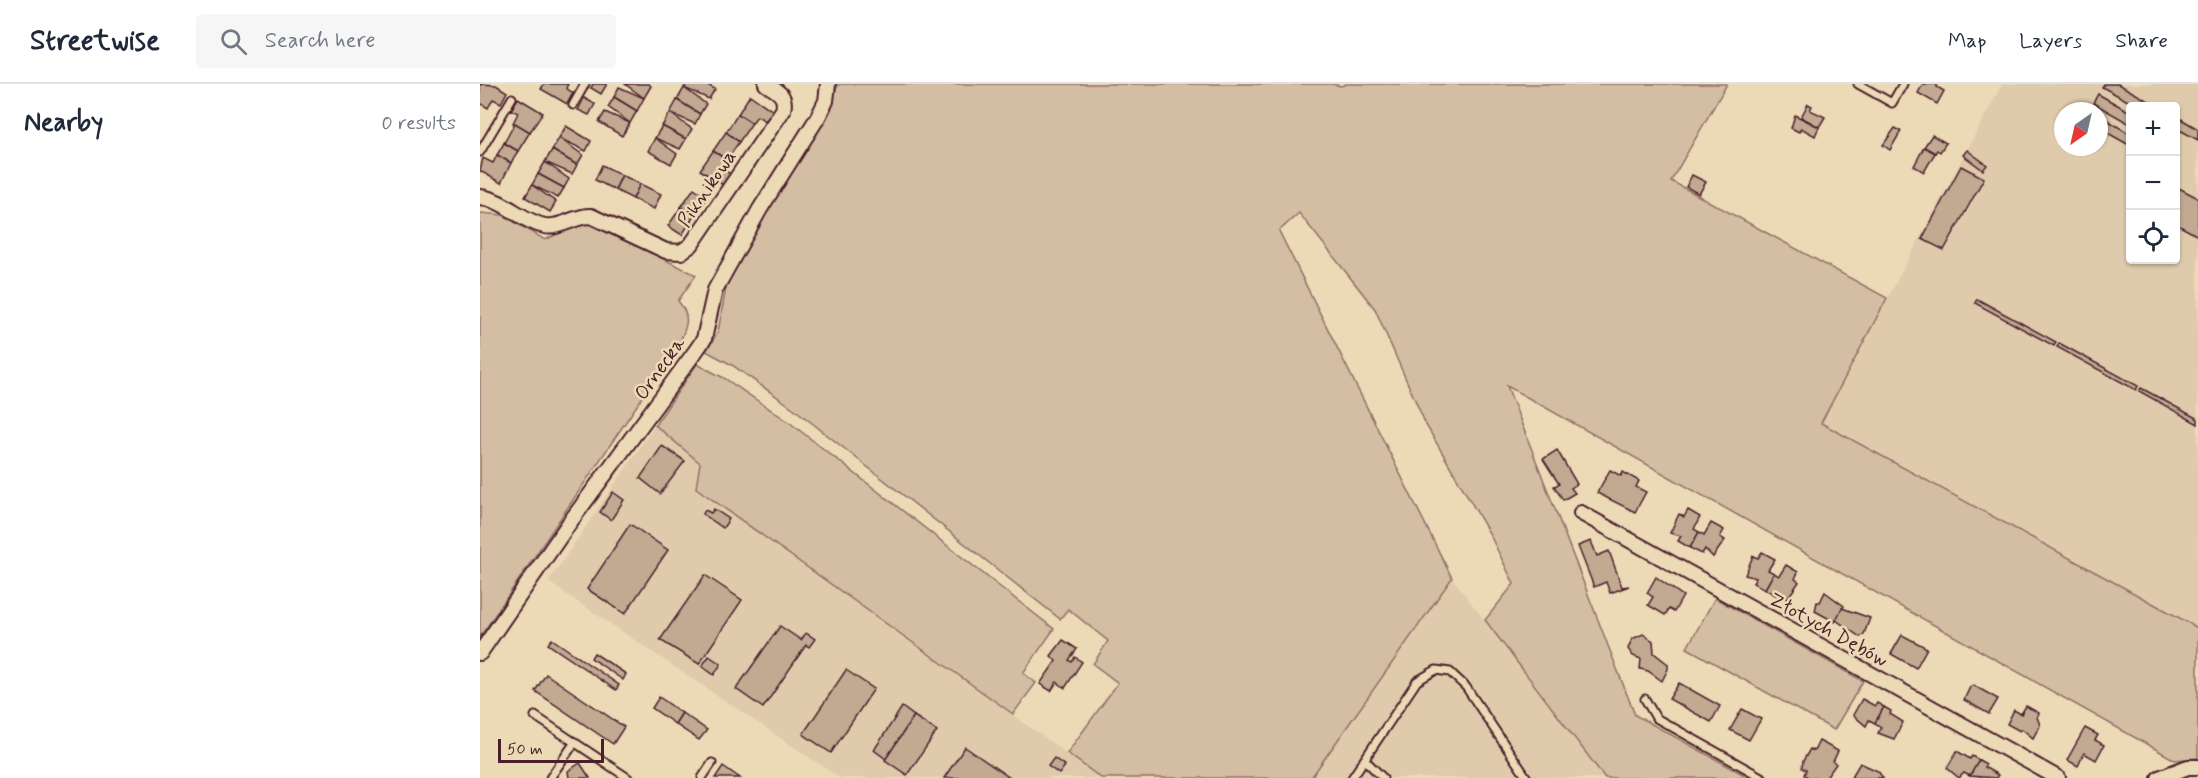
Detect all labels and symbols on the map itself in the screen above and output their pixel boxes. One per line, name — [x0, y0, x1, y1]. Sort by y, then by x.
north arrow — [2054, 102, 2108, 156]
street label: Piknikowa — [671, 145, 743, 233]
street label: Ornecka — [629, 331, 692, 406]
street label: Złotych Dębów — [1764, 586, 1893, 674]
scale bar — [498, 736, 604, 764]

